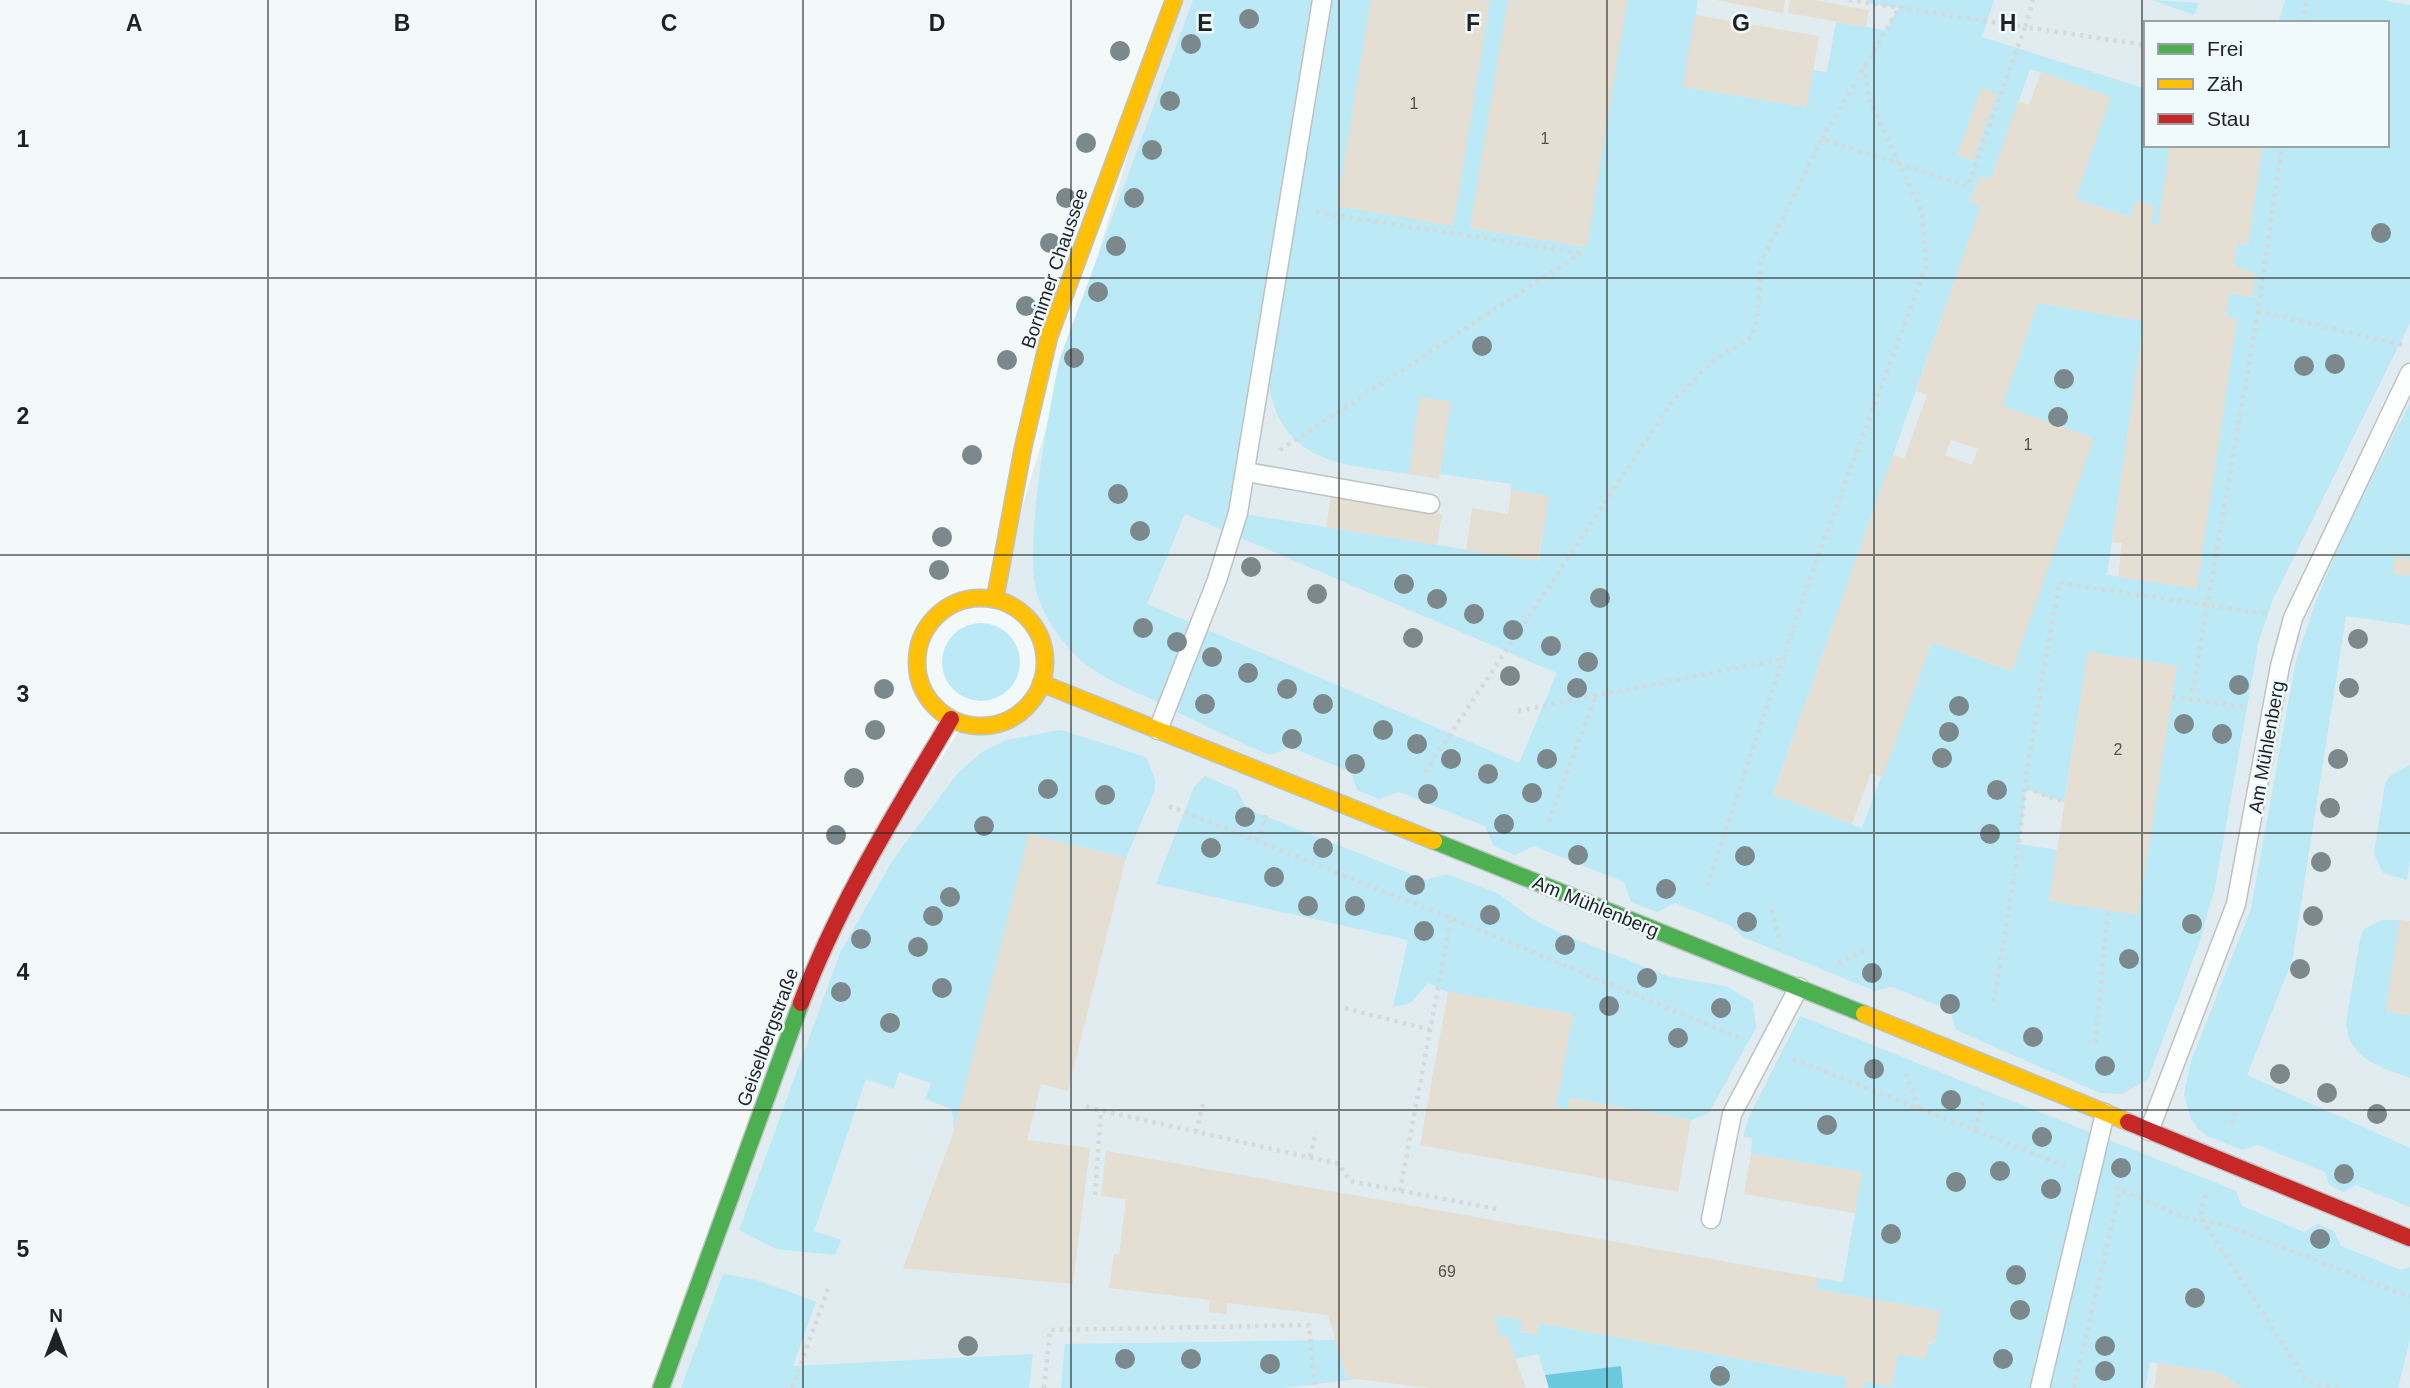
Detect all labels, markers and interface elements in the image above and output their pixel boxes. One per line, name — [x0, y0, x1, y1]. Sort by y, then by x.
text: A — [126, 10, 142, 36]
text: B — [394, 10, 410, 36]
text: C — [661, 10, 677, 36]
text: D — [929, 10, 945, 36]
text: E — [1197, 10, 1213, 36]
text: F — [1466, 10, 1480, 36]
text: G — [1732, 10, 1750, 36]
text: H — [2000, 10, 2016, 36]
legend — [2144, 21, 2389, 147]
text: Frei — [2207, 37, 2243, 60]
text: Zäh — [2207, 72, 2243, 95]
house number: 1 — [1410, 95, 1419, 112]
text: Stau — [2207, 107, 2250, 130]
text: 1 — [17, 126, 30, 152]
house number: 1 — [1541, 130, 1550, 147]
street label: Bornimer Chaussee — [1017, 185, 1092, 351]
text: 2 — [17, 403, 29, 429]
house number: 1 — [2024, 436, 2033, 453]
street label: Am Mühlenberg — [2245, 679, 2288, 815]
text: 3 — [17, 681, 29, 707]
house number: 2 — [2114, 741, 2123, 758]
street label: Am Mühlenberg — [1530, 872, 1662, 941]
text: 4 — [17, 959, 30, 985]
street label: Geiselbergstraße — [733, 965, 802, 1109]
text: 5 — [17, 1236, 30, 1262]
house number: 69 — [1438, 1263, 1456, 1280]
north arrow — [21, 1297, 91, 1367]
text: N — [49, 1305, 63, 1326]

